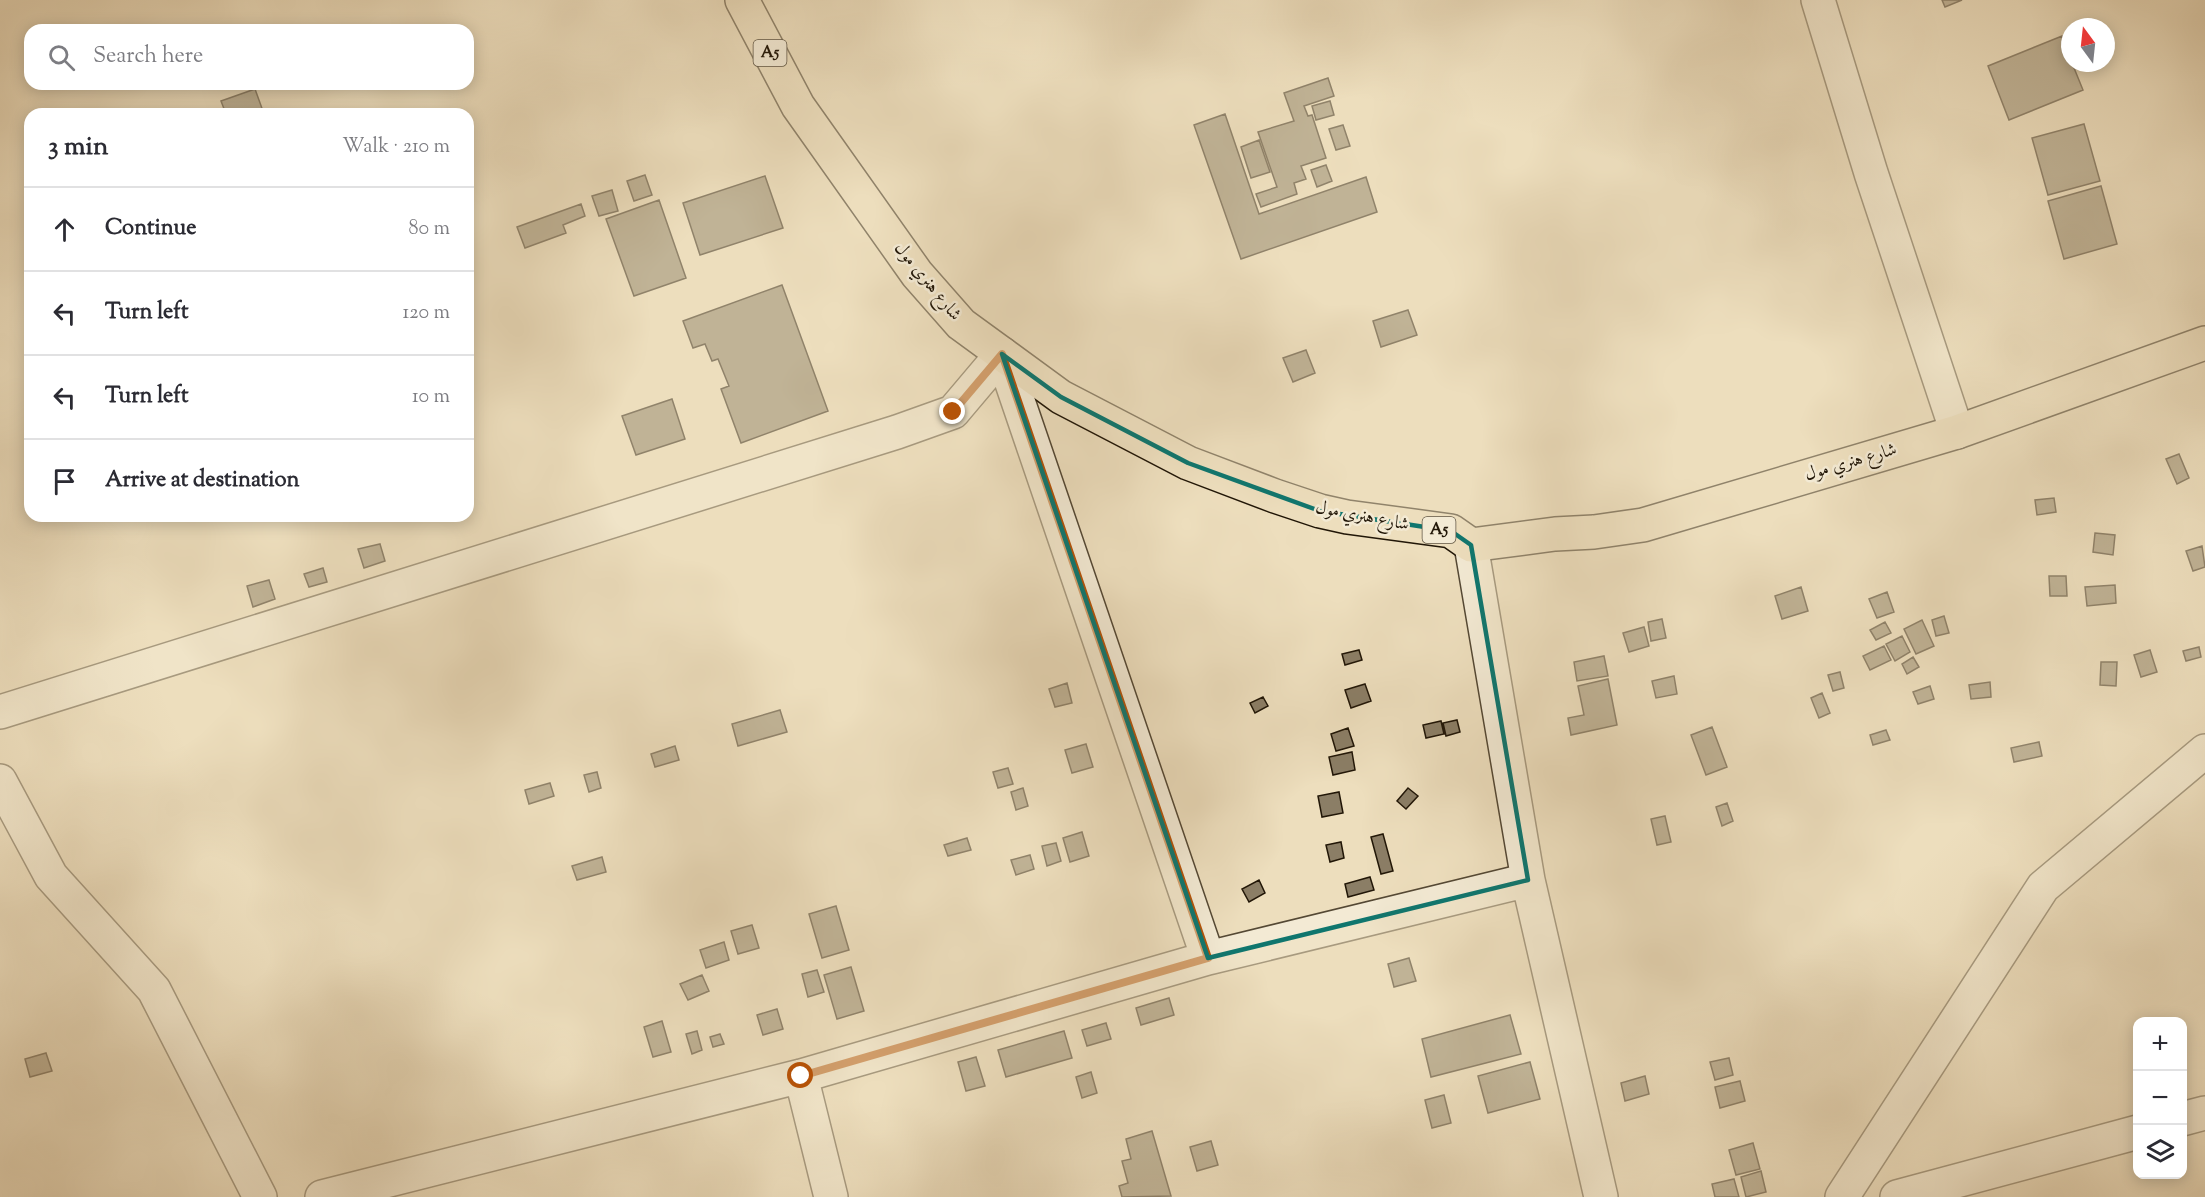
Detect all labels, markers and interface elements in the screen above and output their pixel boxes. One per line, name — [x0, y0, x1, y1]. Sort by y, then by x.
north arrow — [2061, 18, 2115, 72]
search box — [24, 24, 474, 90]
road number: A5 — [754, 40, 786, 66]
icon: search — [45, 41, 78, 74]
text: Search here — [93, 41, 203, 73]
text: 3 min — [48, 129, 108, 166]
text: Walk · 210 m — [342, 133, 450, 162]
icon: ahead — [48, 213, 81, 246]
text: Continue — [105, 213, 196, 245]
text: 80 m — [409, 215, 450, 244]
street label: شارع هنري مول — [887, 237, 967, 327]
icon: left — [48, 297, 81, 330]
text: Turn left — [105, 297, 188, 329]
text: 120 m — [402, 299, 450, 328]
icon: left — [48, 381, 81, 414]
text: Turn left — [105, 381, 188, 413]
text: 10 m — [412, 383, 450, 412]
route end — [939, 398, 965, 424]
street label: شارع هنري مول — [1802, 437, 1900, 489]
icon: arrive — [48, 465, 81, 498]
text: Arrive at destination — [105, 465, 300, 497]
street label: شارع هنري مول — [1313, 495, 1411, 539]
road number: A5 — [1422, 517, 1456, 543]
map controls — [2133, 1017, 2187, 1179]
button: + — [2133, 1017, 2187, 1071]
route start — [787, 1062, 813, 1088]
button: − — [2133, 1071, 2187, 1125]
button: layers — [2133, 1125, 2187, 1179]

